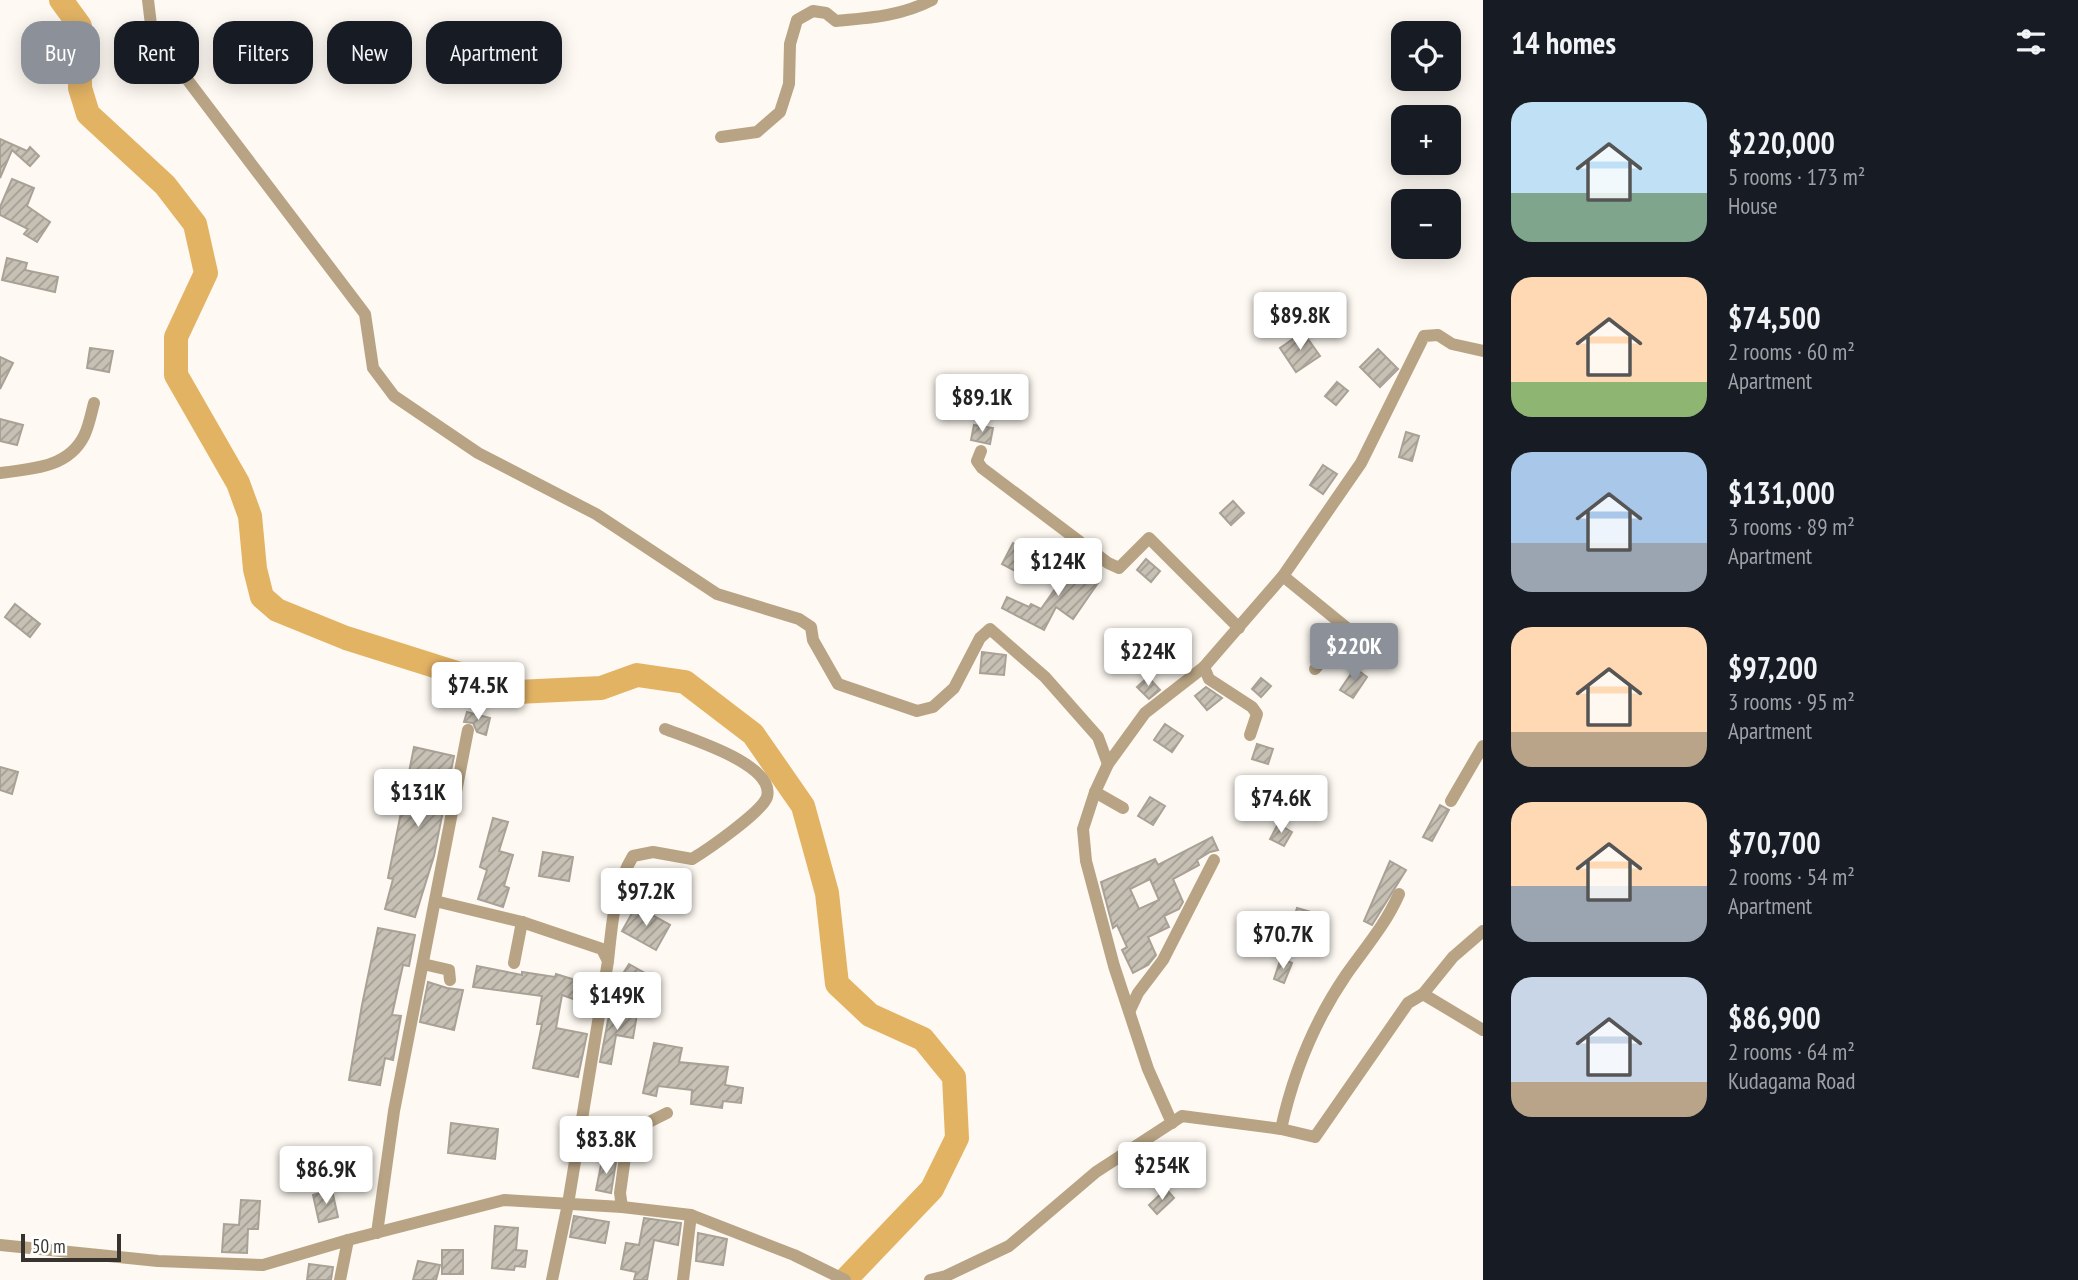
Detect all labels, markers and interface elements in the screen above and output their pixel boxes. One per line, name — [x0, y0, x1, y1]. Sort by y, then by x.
chip: Buy — [21, 21, 100, 84]
chip: Rent — [114, 21, 199, 84]
chip: Filters — [213, 21, 313, 84]
chip: New — [327, 21, 412, 84]
chip: Apartment — [426, 21, 562, 84]
map controls — [1391, 21, 1461, 259]
button: locate — [1391, 21, 1461, 91]
text: 14 homes — [1511, 23, 1616, 62]
icon: filters — [2012, 23, 2050, 61]
button: + — [1391, 105, 1461, 175]
text: $220,000 — [1728, 123, 1835, 162]
icon: home — [1567, 130, 1651, 214]
text: 5 rooms · 173 m² — [1728, 162, 1865, 191]
button: − — [1391, 189, 1461, 259]
text: House — [1728, 191, 1778, 220]
pin: $89.8K — [1243, 292, 1357, 352]
text: $74,500 — [1728, 298, 1821, 337]
text: $89.8K — [1270, 300, 1330, 329]
icon: home — [1567, 305, 1651, 389]
text: 2 rooms · 60 m² — [1728, 337, 1855, 366]
text: Apartment — [1728, 366, 1812, 395]
pin: $89.1K — [925, 374, 1039, 434]
text: $89.1K — [952, 382, 1012, 411]
text: $131,000 — [1728, 473, 1835, 512]
icon: home — [1567, 480, 1651, 564]
text: 3 rooms · 89 m² — [1728, 512, 1855, 541]
pin: $124K — [1009, 538, 1107, 598]
text: Apartment — [1728, 541, 1812, 570]
text: $124K — [1030, 546, 1086, 575]
pin: $220K — [1305, 624, 1403, 683]
pin: $224K — [1099, 628, 1197, 688]
text: $220K — [1326, 631, 1382, 660]
text: $224K — [1120, 636, 1176, 665]
text: $97,200 — [1728, 648, 1818, 687]
icon: home — [1567, 655, 1651, 739]
pin: $74.5K — [421, 662, 535, 722]
text: $74.5K — [448, 670, 508, 699]
text: 3 rooms · 95 m² — [1728, 687, 1855, 716]
text: Apartment — [1728, 716, 1812, 745]
pin: $131K — [369, 770, 467, 829]
pin: $74.6K — [1224, 776, 1338, 835]
text: $131K — [390, 777, 446, 806]
text: $74.6K — [1251, 783, 1311, 812]
text: $70,700 — [1728, 823, 1821, 862]
icon: home — [1567, 830, 1651, 914]
text: 2 rooms · 54 m² — [1728, 862, 1855, 891]
pin: $97.2K — [589, 869, 703, 928]
text: $97.2K — [617, 876, 675, 905]
text: Apartment — [1728, 891, 1812, 920]
pin: $70.7K — [1226, 912, 1340, 971]
text: $70.7K — [1253, 919, 1313, 948]
pin: $149K — [568, 972, 666, 1032]
text: $149K — [589, 980, 645, 1009]
text: $86,900 — [1728, 998, 1821, 1037]
icon: home — [1567, 1005, 1651, 1089]
text: 2 rooms · 64 m² — [1728, 1037, 1855, 1066]
text: Kudagama Road — [1728, 1066, 1855, 1095]
pin: $83.8K — [549, 1116, 663, 1176]
text: $83.8K — [576, 1124, 636, 1153]
pin: $254K — [1113, 1142, 1211, 1202]
pin: $86.9K — [269, 1146, 383, 1206]
text: $254K — [1134, 1150, 1190, 1179]
text: $86.9K — [296, 1154, 356, 1183]
scale bar — [21, 1231, 121, 1263]
text: 50 m — [32, 1234, 66, 1258]

